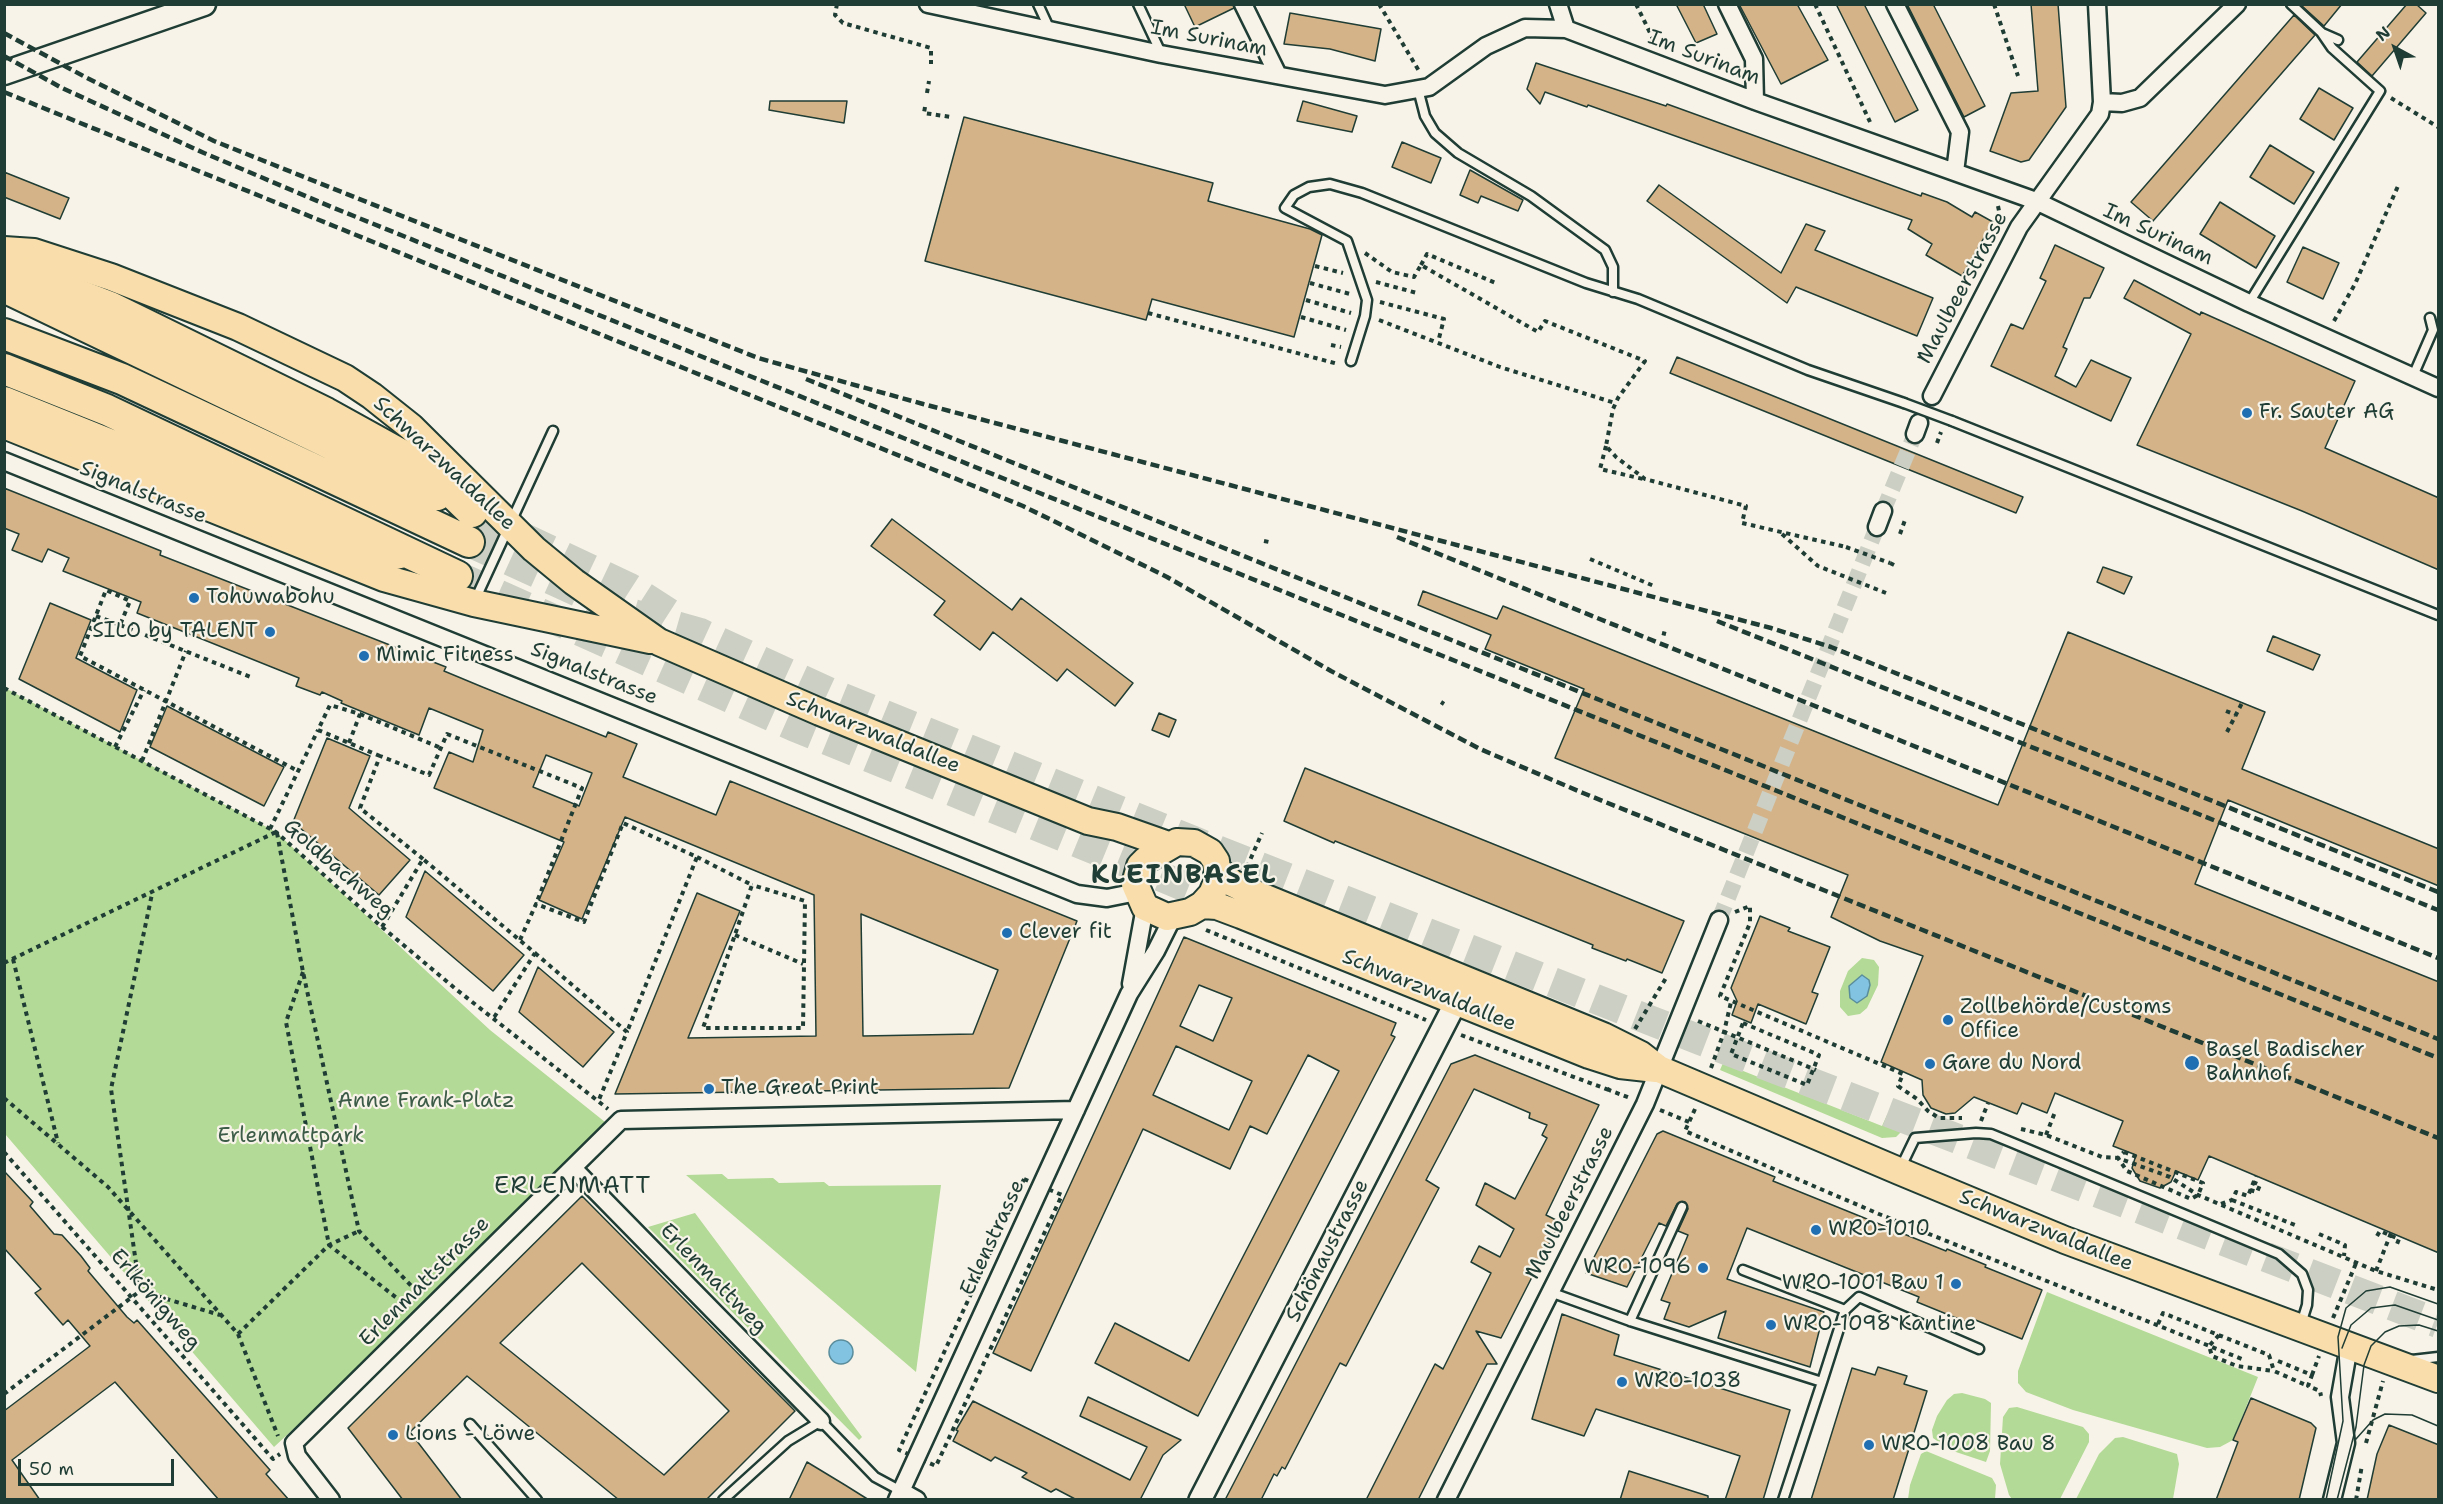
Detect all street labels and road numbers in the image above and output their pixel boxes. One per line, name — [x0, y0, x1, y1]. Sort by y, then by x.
street label: Im Surinam — [1149, 15, 1269, 63]
street label: Im Surinam — [1644, 25, 1764, 91]
street label: Im Surinam — [2099, 199, 2217, 271]
street label: Maulbeerstrasse — [1912, 208, 2014, 368]
street label: Schwarzwaldallee — [368, 392, 520, 536]
street label: Signalstrasse — [76, 456, 210, 530]
street label: Signalstrasse — [527, 637, 661, 711]
street label: Schwarzwaldallee — [782, 687, 964, 779]
street label: Goldbachweg — [278, 814, 398, 924]
street label: Schwarzwaldallee — [1338, 945, 1520, 1037]
street label: Maulbeerstrasse — [1520, 1122, 1620, 1284]
street label: Schönaustrasse — [1281, 1175, 1375, 1327]
street label: Erlenstrasse — [955, 1176, 1031, 1300]
street label: Schwarzwaldallee — [1955, 1185, 2137, 1277]
street label: Erlenmattstrasse — [355, 1212, 495, 1352]
street label: Erlenmattweg — [654, 1219, 772, 1339]
street label: Erlkönigweg — [104, 1244, 206, 1356]

